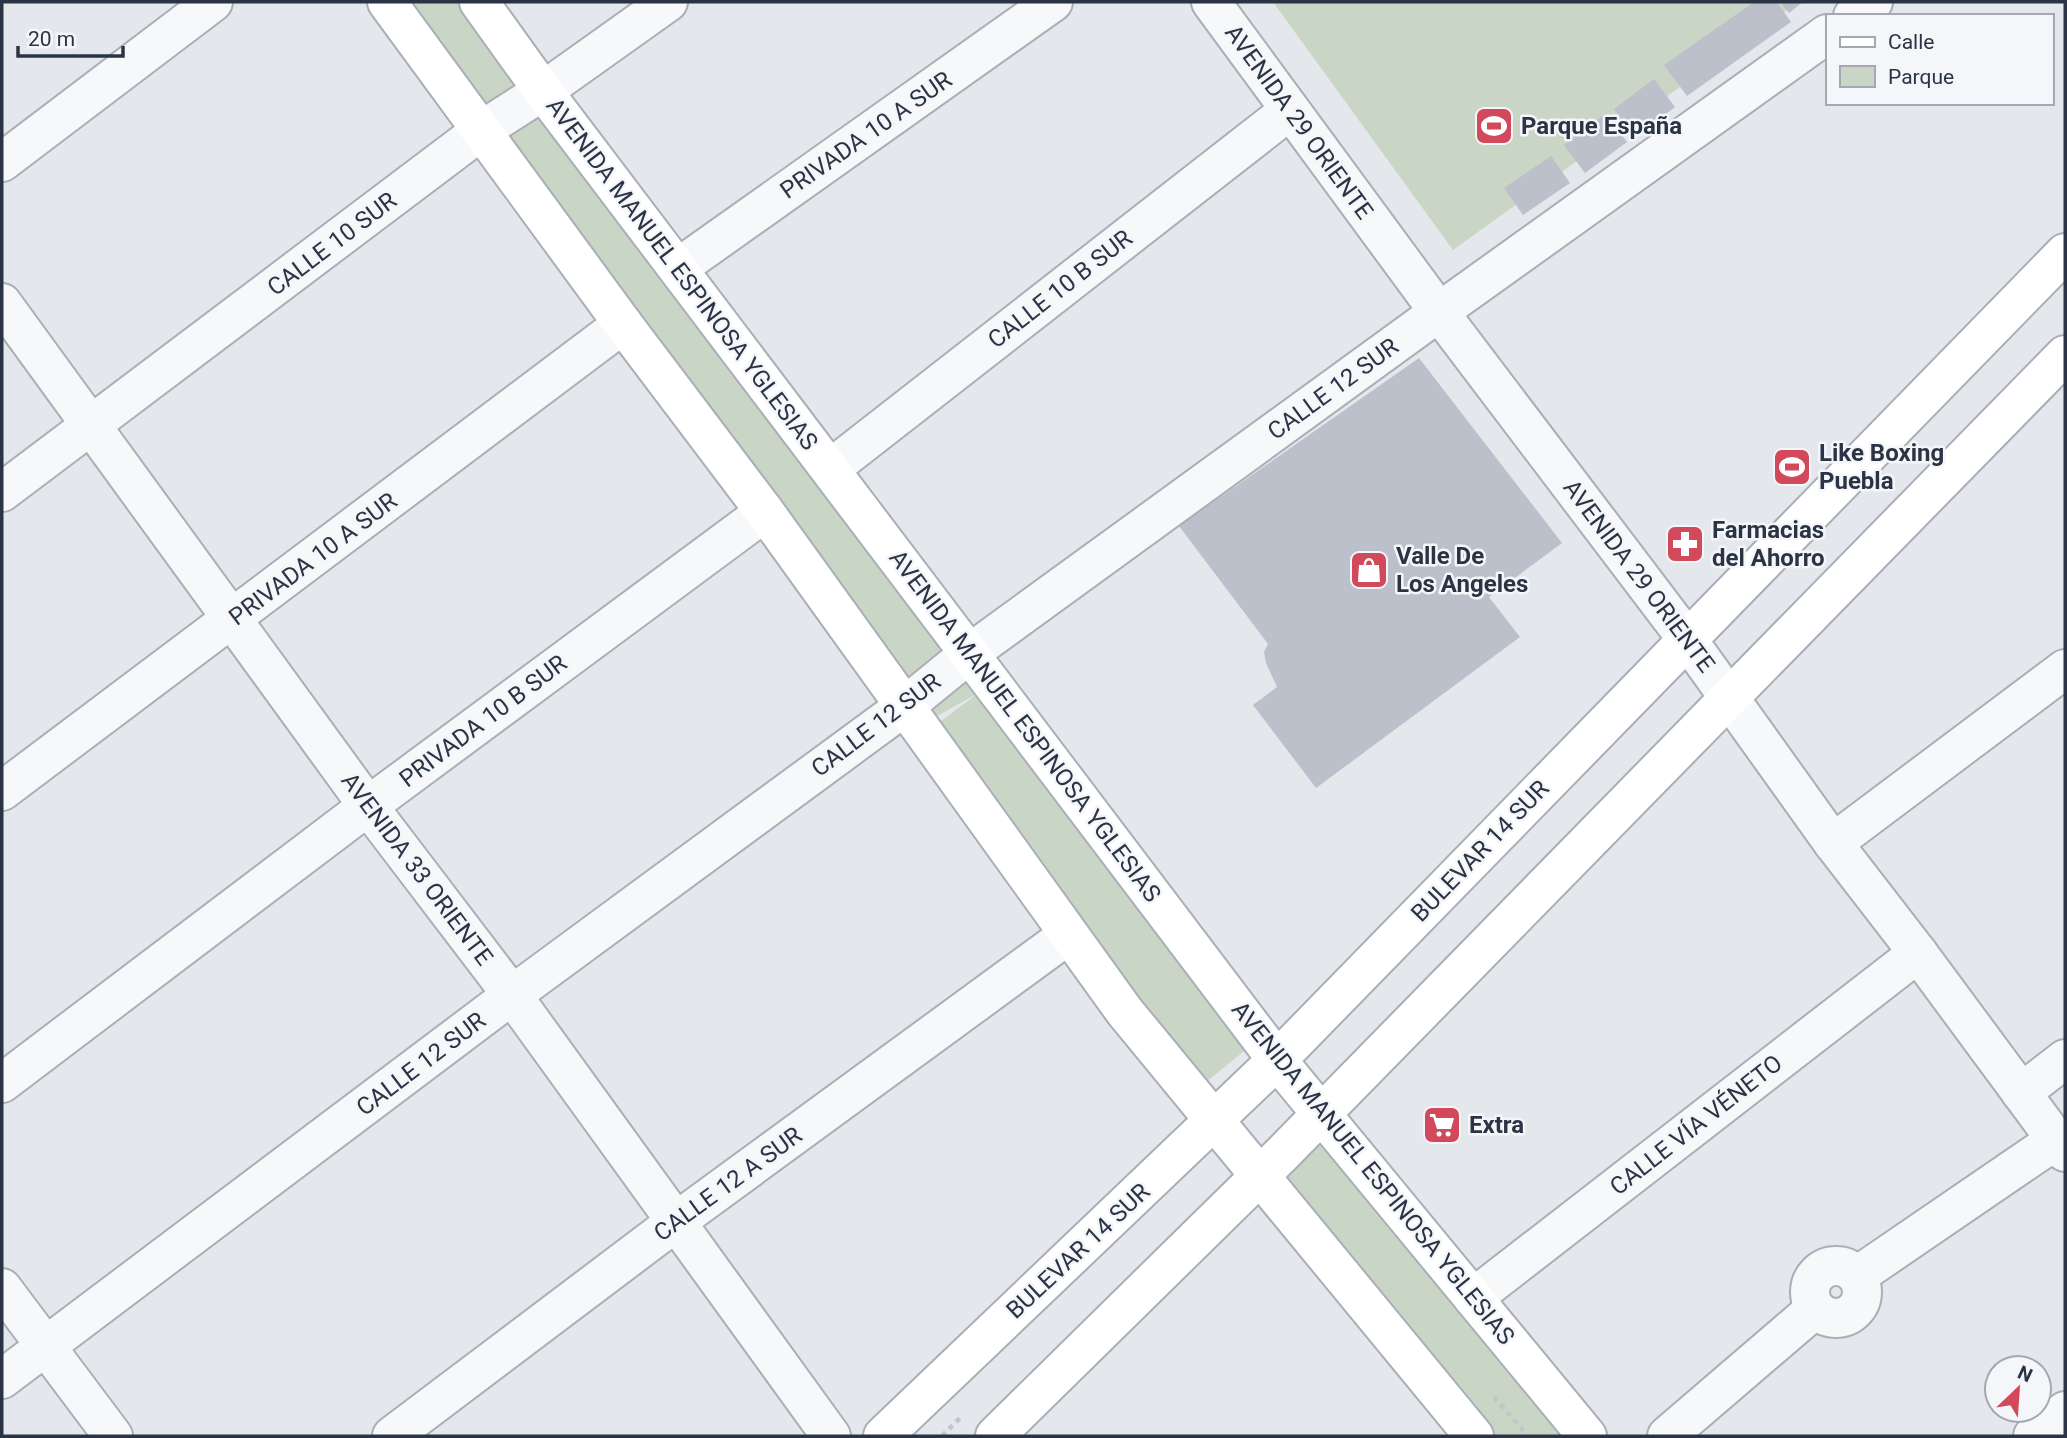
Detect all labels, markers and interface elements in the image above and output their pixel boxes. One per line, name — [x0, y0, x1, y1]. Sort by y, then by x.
scale bar — [18, 14, 122, 58]
legend — [1826, 14, 2053, 105]
street label: AVENIDA 29 ORIENTE — [1219, 19, 1379, 225]
text: 20 m — [28, 27, 75, 51]
text: Calle — [1888, 30, 1934, 54]
street label: PRIVADA 10 A SUR — [775, 65, 957, 205]
text: Parque — [1888, 65, 1954, 89]
street label: AVENIDA MANUEL ESPINOSA YGLESIAS — [540, 93, 824, 455]
sports icon: Parque España — [1473, 105, 1515, 147]
place label: Parque España — [1521, 112, 1682, 140]
street label: CALLE 10 SUR — [262, 186, 402, 302]
street label: CALLE 10 B SUR — [982, 224, 1138, 354]
street label: CALLE 12 SUR — [1262, 332, 1404, 446]
place label: Like Boxing Puebla — [1819, 439, 1944, 495]
sports icon: Like Boxing Puebla — [1771, 446, 1813, 488]
street label: AVENIDA 29 ORIENTE — [1558, 474, 1720, 678]
street label: PRIVADA 10 A SUR — [224, 487, 403, 631]
place label: Farmacias del Ahorro — [1712, 516, 1825, 572]
pharmacy icon: Farmacias del Ahorro — [1664, 523, 1706, 565]
place label: Valle De Los Angeles — [1396, 542, 1528, 598]
street label: AVENIDA MANUEL ESPINOSA YGLESIAS — [883, 545, 1167, 907]
shop icon: Valle De Los Angeles — [1348, 549, 1390, 591]
street label: PRIVADA 10 B SUR — [394, 649, 572, 793]
street label: CALLE 12 SUR — [806, 667, 946, 783]
street label: AVENIDA 33 ORIENTE — [336, 767, 498, 971]
street label: BULEVAR 14 SUR — [1406, 774, 1555, 927]
street label: AVENIDA MANUEL ESPINOSA YGLESIAS — [1226, 996, 1520, 1350]
street label: CALLE 12 SUR — [351, 1006, 491, 1122]
street label: CALLE VÍA VÉNETO — [1604, 1049, 1788, 1201]
supermarket icon: Extra — [1421, 1104, 1463, 1146]
place label: Extra — [1469, 1111, 1524, 1139]
street label: CALLE 12 A SUR — [649, 1121, 808, 1247]
street label: BULEVAR 14 SUR — [1001, 1177, 1156, 1324]
north arrow — [1983, 1354, 2053, 1424]
text: N — [2014, 1361, 2036, 1387]

